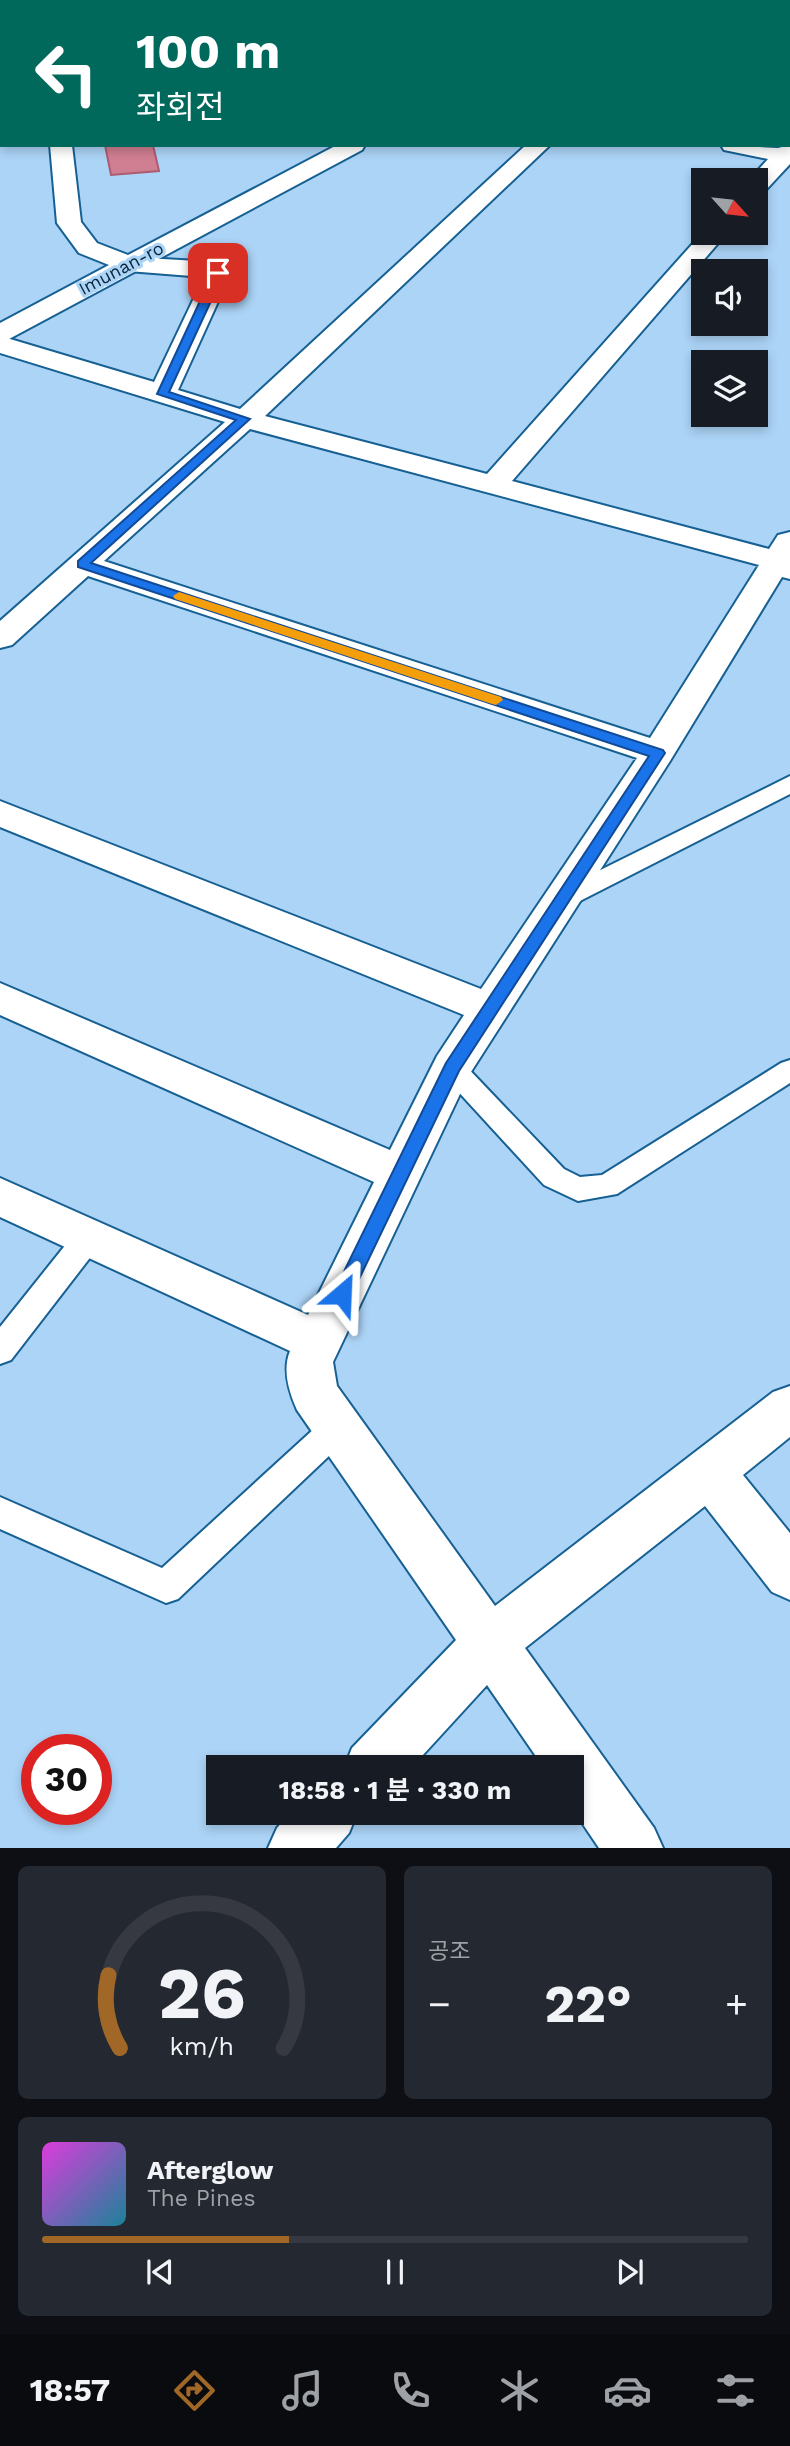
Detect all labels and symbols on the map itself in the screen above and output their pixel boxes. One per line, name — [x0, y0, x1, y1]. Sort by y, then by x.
north arrow — [691, 168, 768, 245]
street label: Imunan-ro — [75, 237, 167, 299]
pin — [188, 243, 248, 303]
position arrow — [305, 1257, 379, 1331]
speed limit sign: 30 — [21, 1734, 112, 1825]

